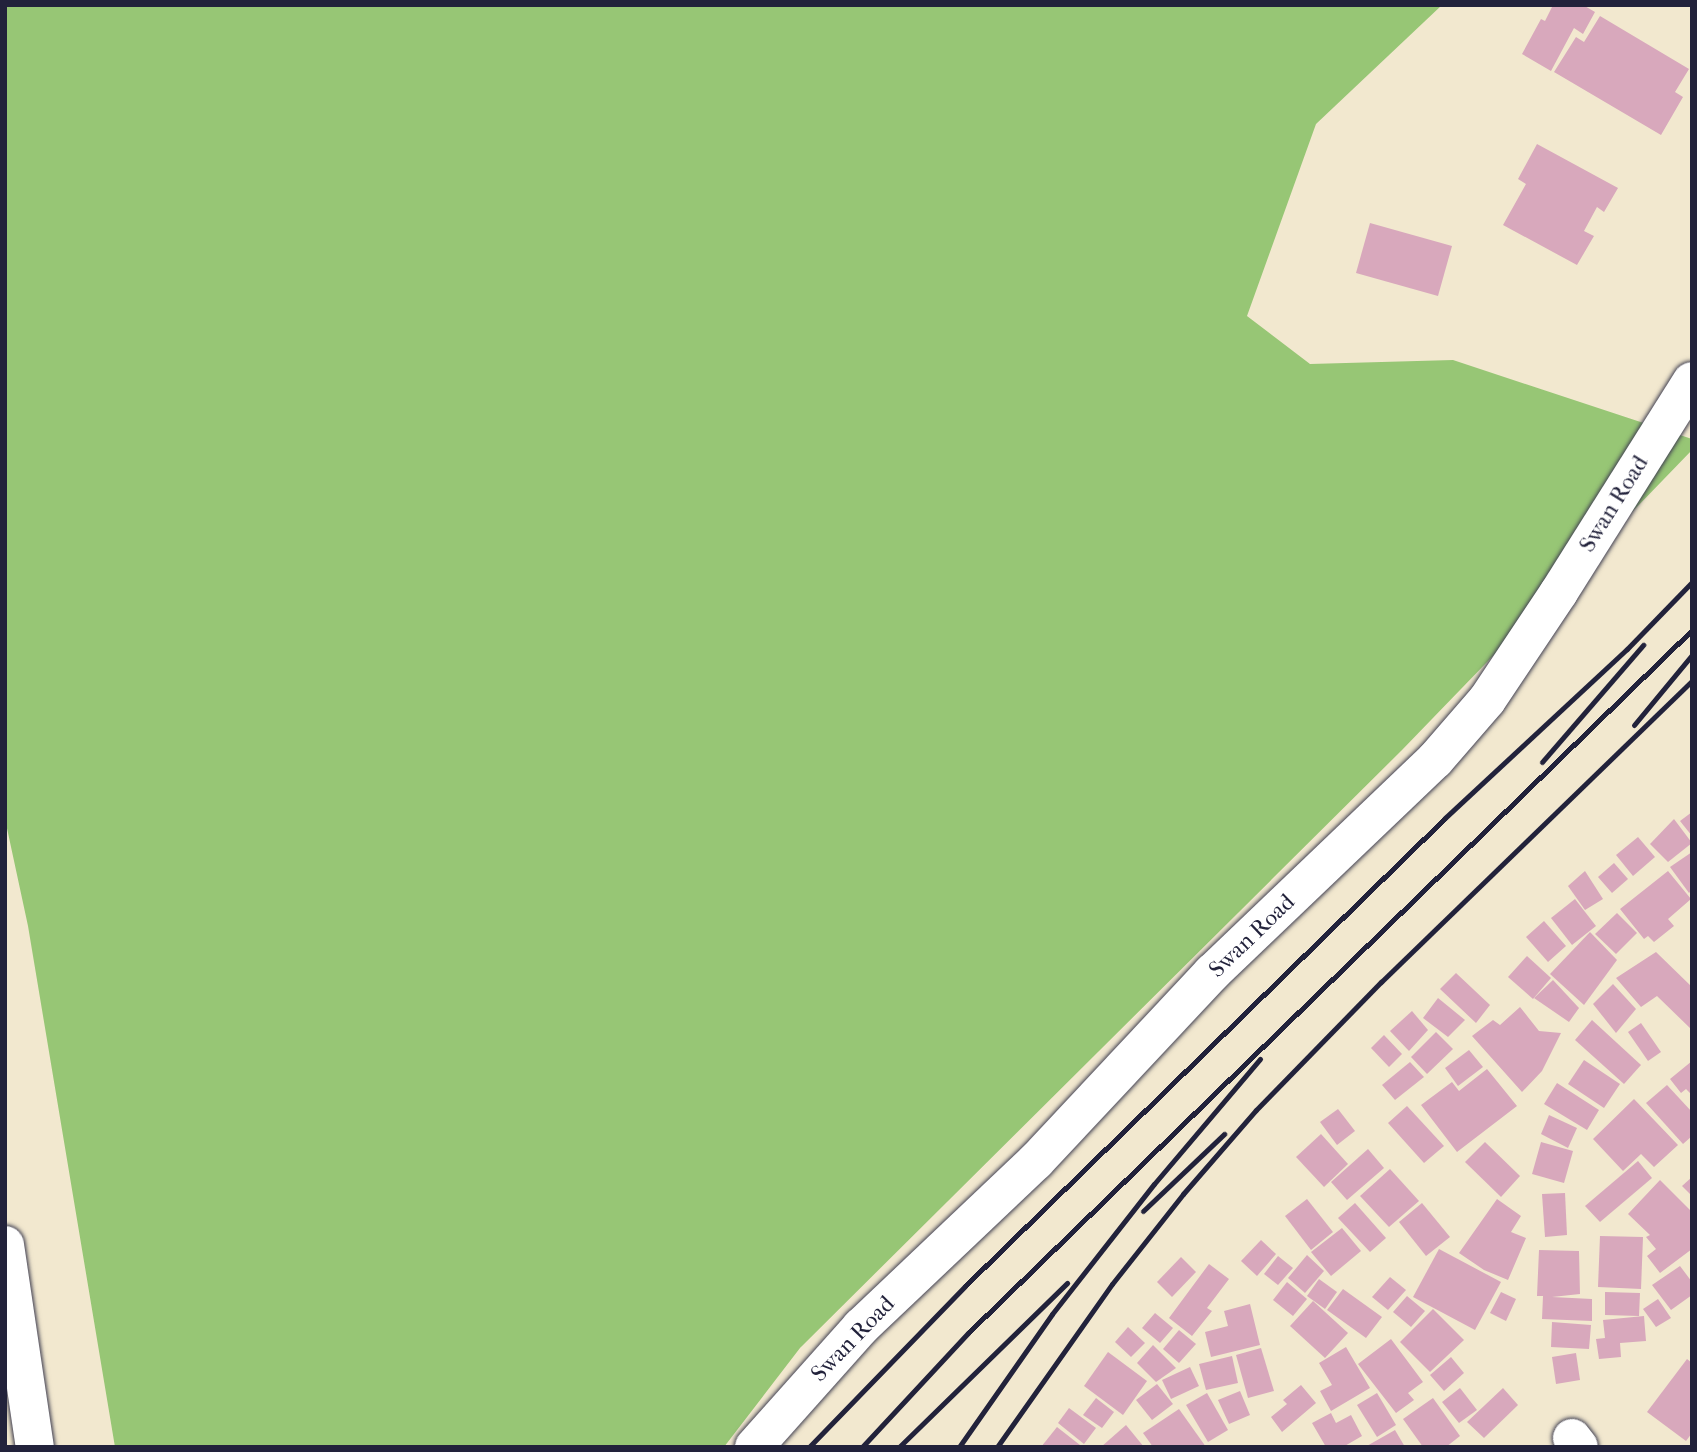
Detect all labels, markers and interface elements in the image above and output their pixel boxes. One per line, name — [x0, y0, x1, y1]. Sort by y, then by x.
street label: Swan Road — [1574, 451, 1654, 557]
street label: Swan Road — [1203, 888, 1301, 984]
street label: Swan Road — [805, 1290, 901, 1388]

